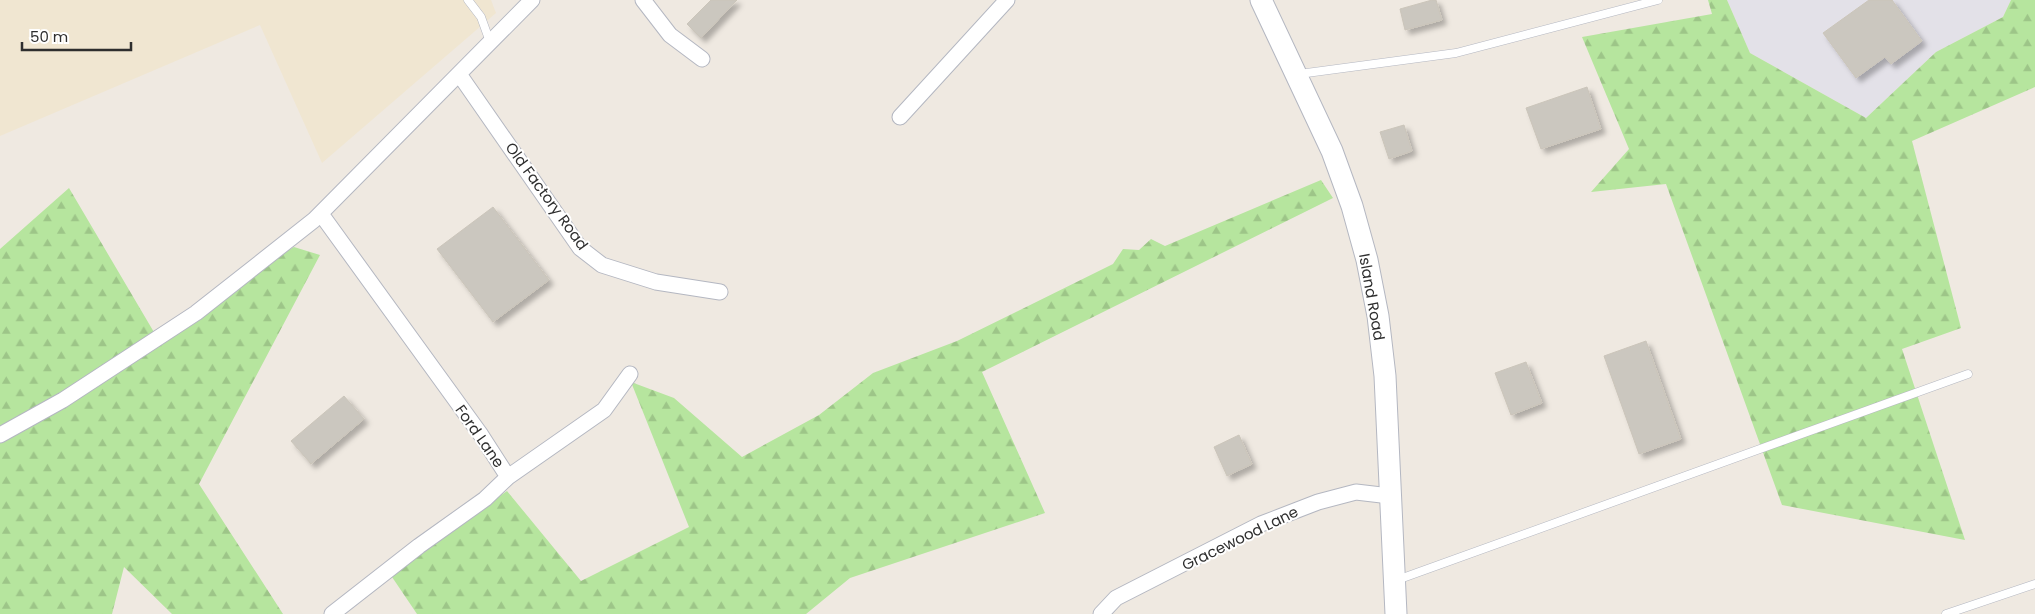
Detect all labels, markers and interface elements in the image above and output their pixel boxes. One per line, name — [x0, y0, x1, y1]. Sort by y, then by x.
scale bar — [22, 20, 131, 52]
text: 50 m — [30, 26, 68, 47]
street label: Old Factory Road — [501, 138, 593, 254]
street label: Island Road — [1354, 252, 1390, 342]
street label: Ford Lane — [451, 400, 509, 472]
street label: Gracewood Lane — [1178, 501, 1302, 575]

